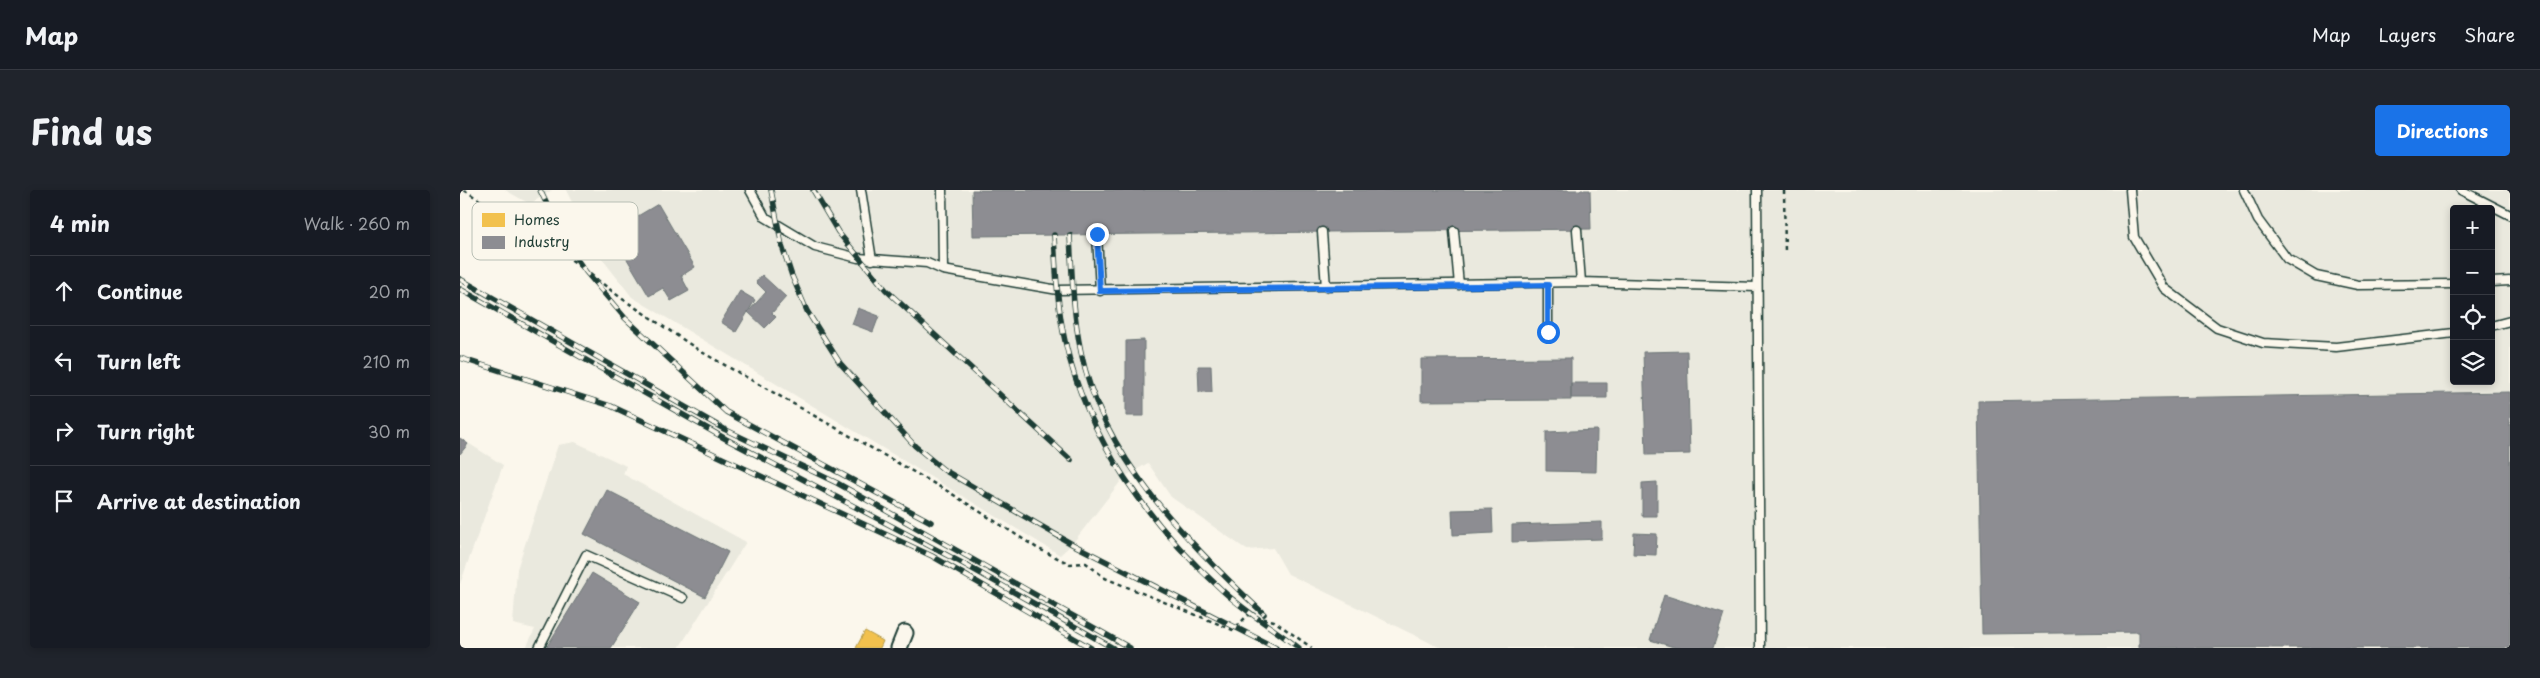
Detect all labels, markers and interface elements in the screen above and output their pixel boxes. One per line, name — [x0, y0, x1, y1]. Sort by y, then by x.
text: Map — [25, 17, 78, 53]
text: Map — [2312, 21, 2351, 48]
text: Layers — [2379, 21, 2436, 48]
text: Share — [2464, 21, 2515, 48]
text: Find us — [30, 104, 152, 157]
button: Directions — [2375, 105, 2510, 156]
legend — [472, 202, 638, 260]
map controls — [2450, 205, 2495, 385]
button: + — [2450, 205, 2495, 250]
text: 4 min — [50, 207, 110, 239]
text: Homes — [514, 209, 560, 230]
text: Walk · 260 m — [304, 211, 410, 235]
route end — [1086, 223, 1109, 246]
text: Industry — [514, 231, 569, 252]
button: − — [2450, 250, 2495, 295]
icon: ahead — [50, 277, 78, 305]
text: Continue — [97, 277, 183, 305]
text: 20 m — [369, 279, 410, 303]
button: locate — [2450, 295, 2495, 340]
route start — [1537, 321, 1560, 344]
button: layers — [2450, 340, 2495, 385]
icon: left — [50, 347, 78, 375]
text: Turn left — [97, 347, 181, 375]
text: 210 m — [362, 349, 410, 373]
icon: right — [50, 417, 78, 445]
text: Turn right — [97, 417, 195, 445]
text: 30 m — [368, 419, 410, 443]
icon: arrive — [50, 487, 78, 515]
text: Arrive at destination — [97, 487, 301, 515]

